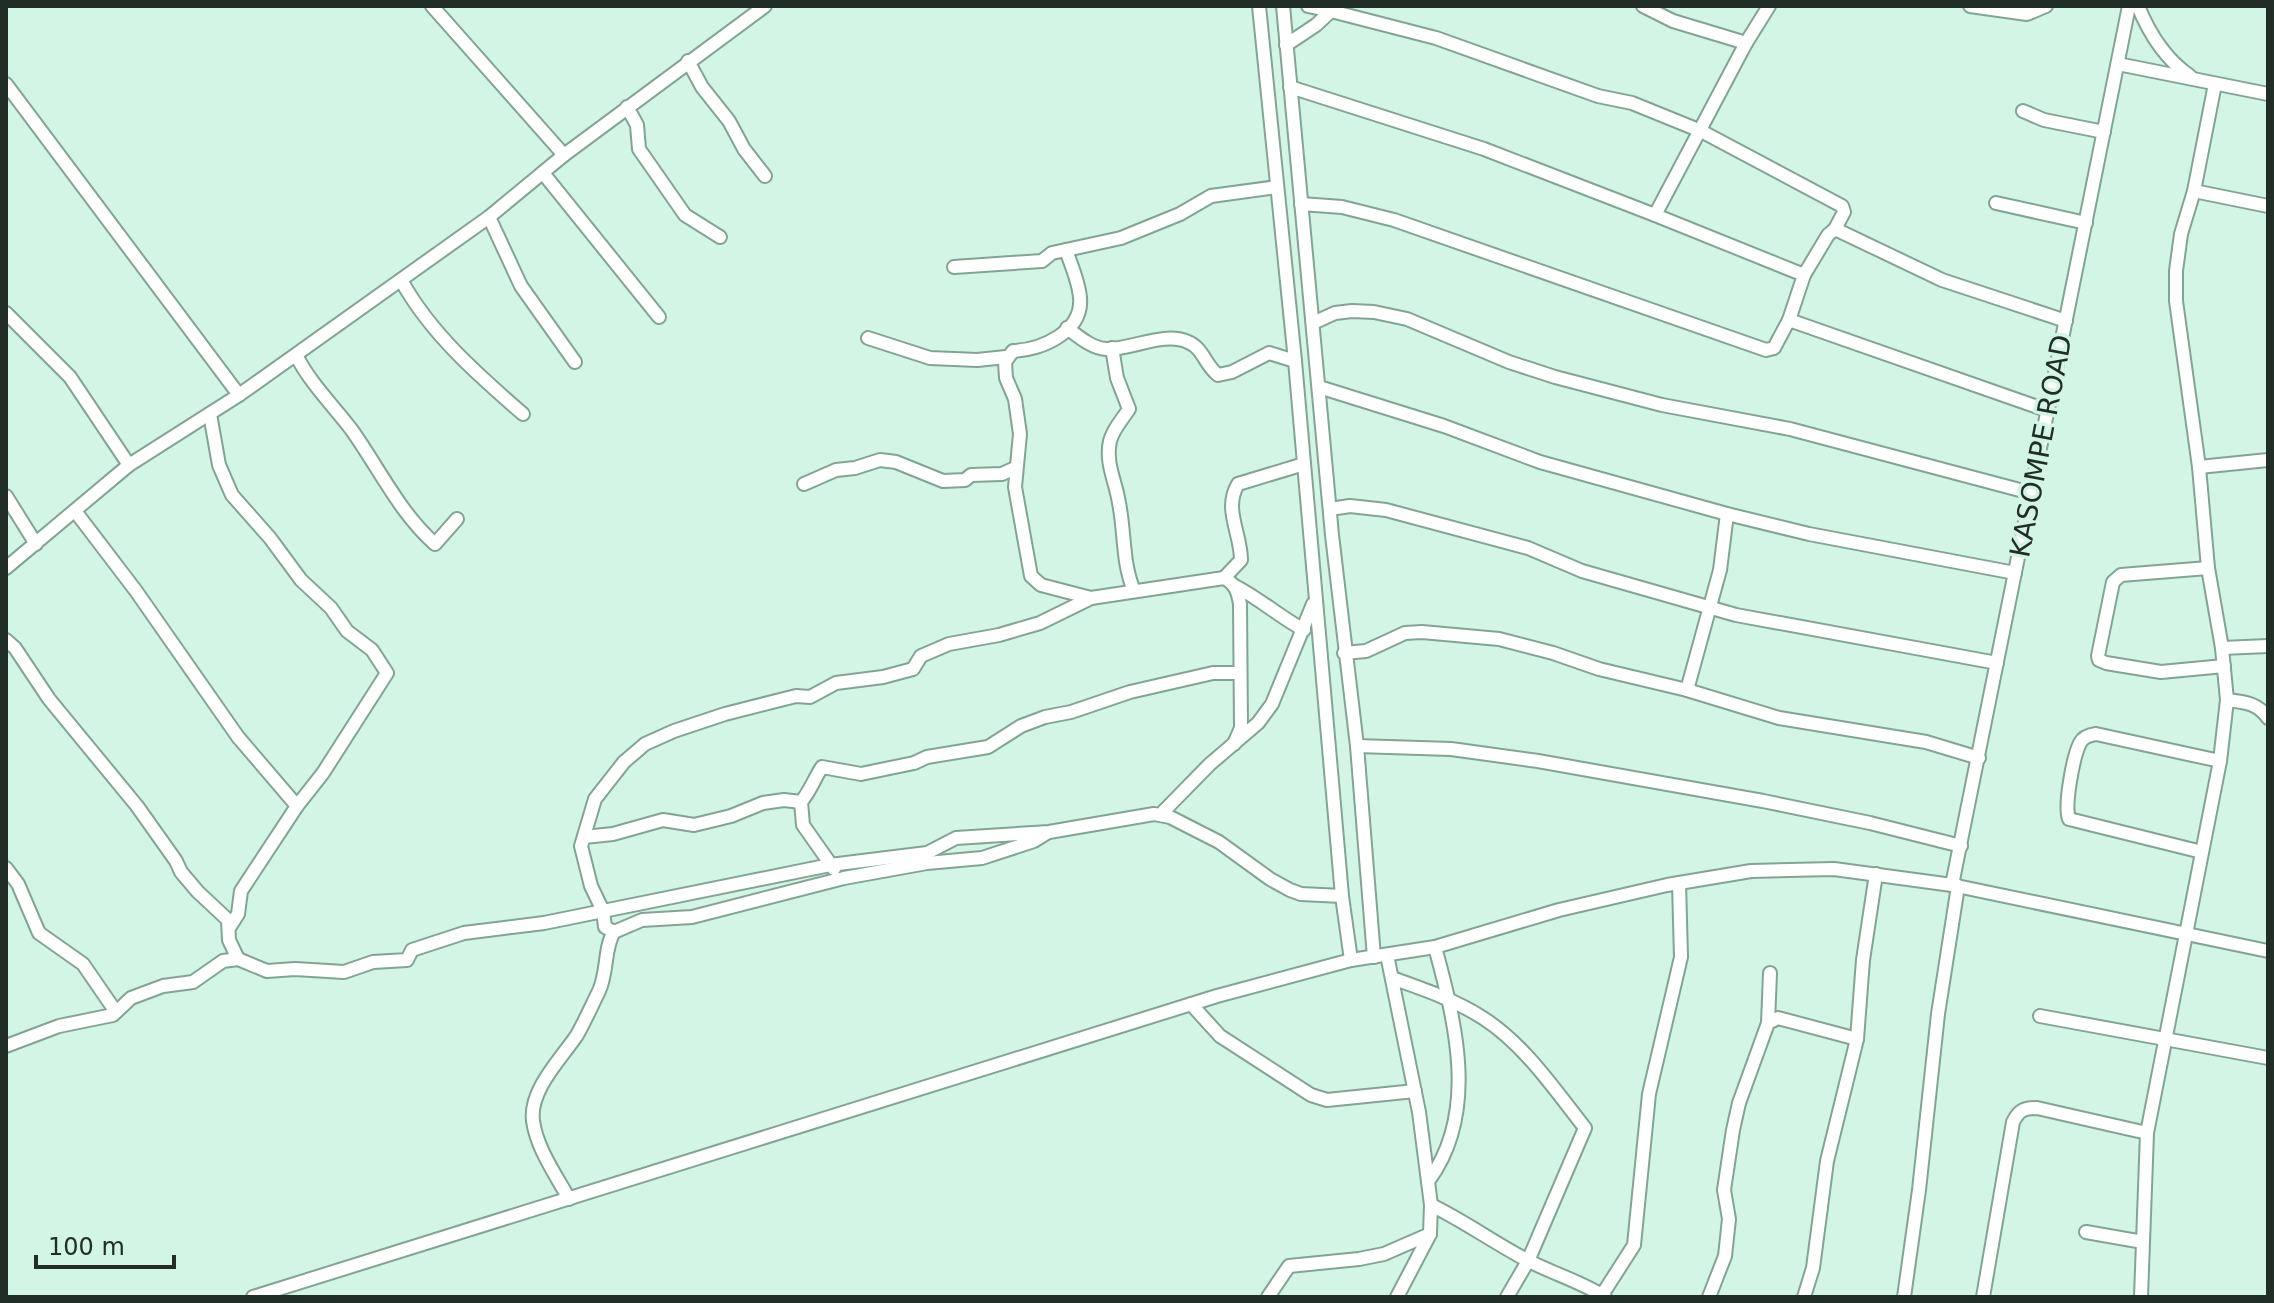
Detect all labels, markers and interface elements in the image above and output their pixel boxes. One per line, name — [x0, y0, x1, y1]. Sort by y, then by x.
street label: KASOMPE ROAD — [2003, 332, 2079, 560]
scale bar — [36, 1219, 174, 1269]
text: 100 m — [48, 1233, 125, 1261]

